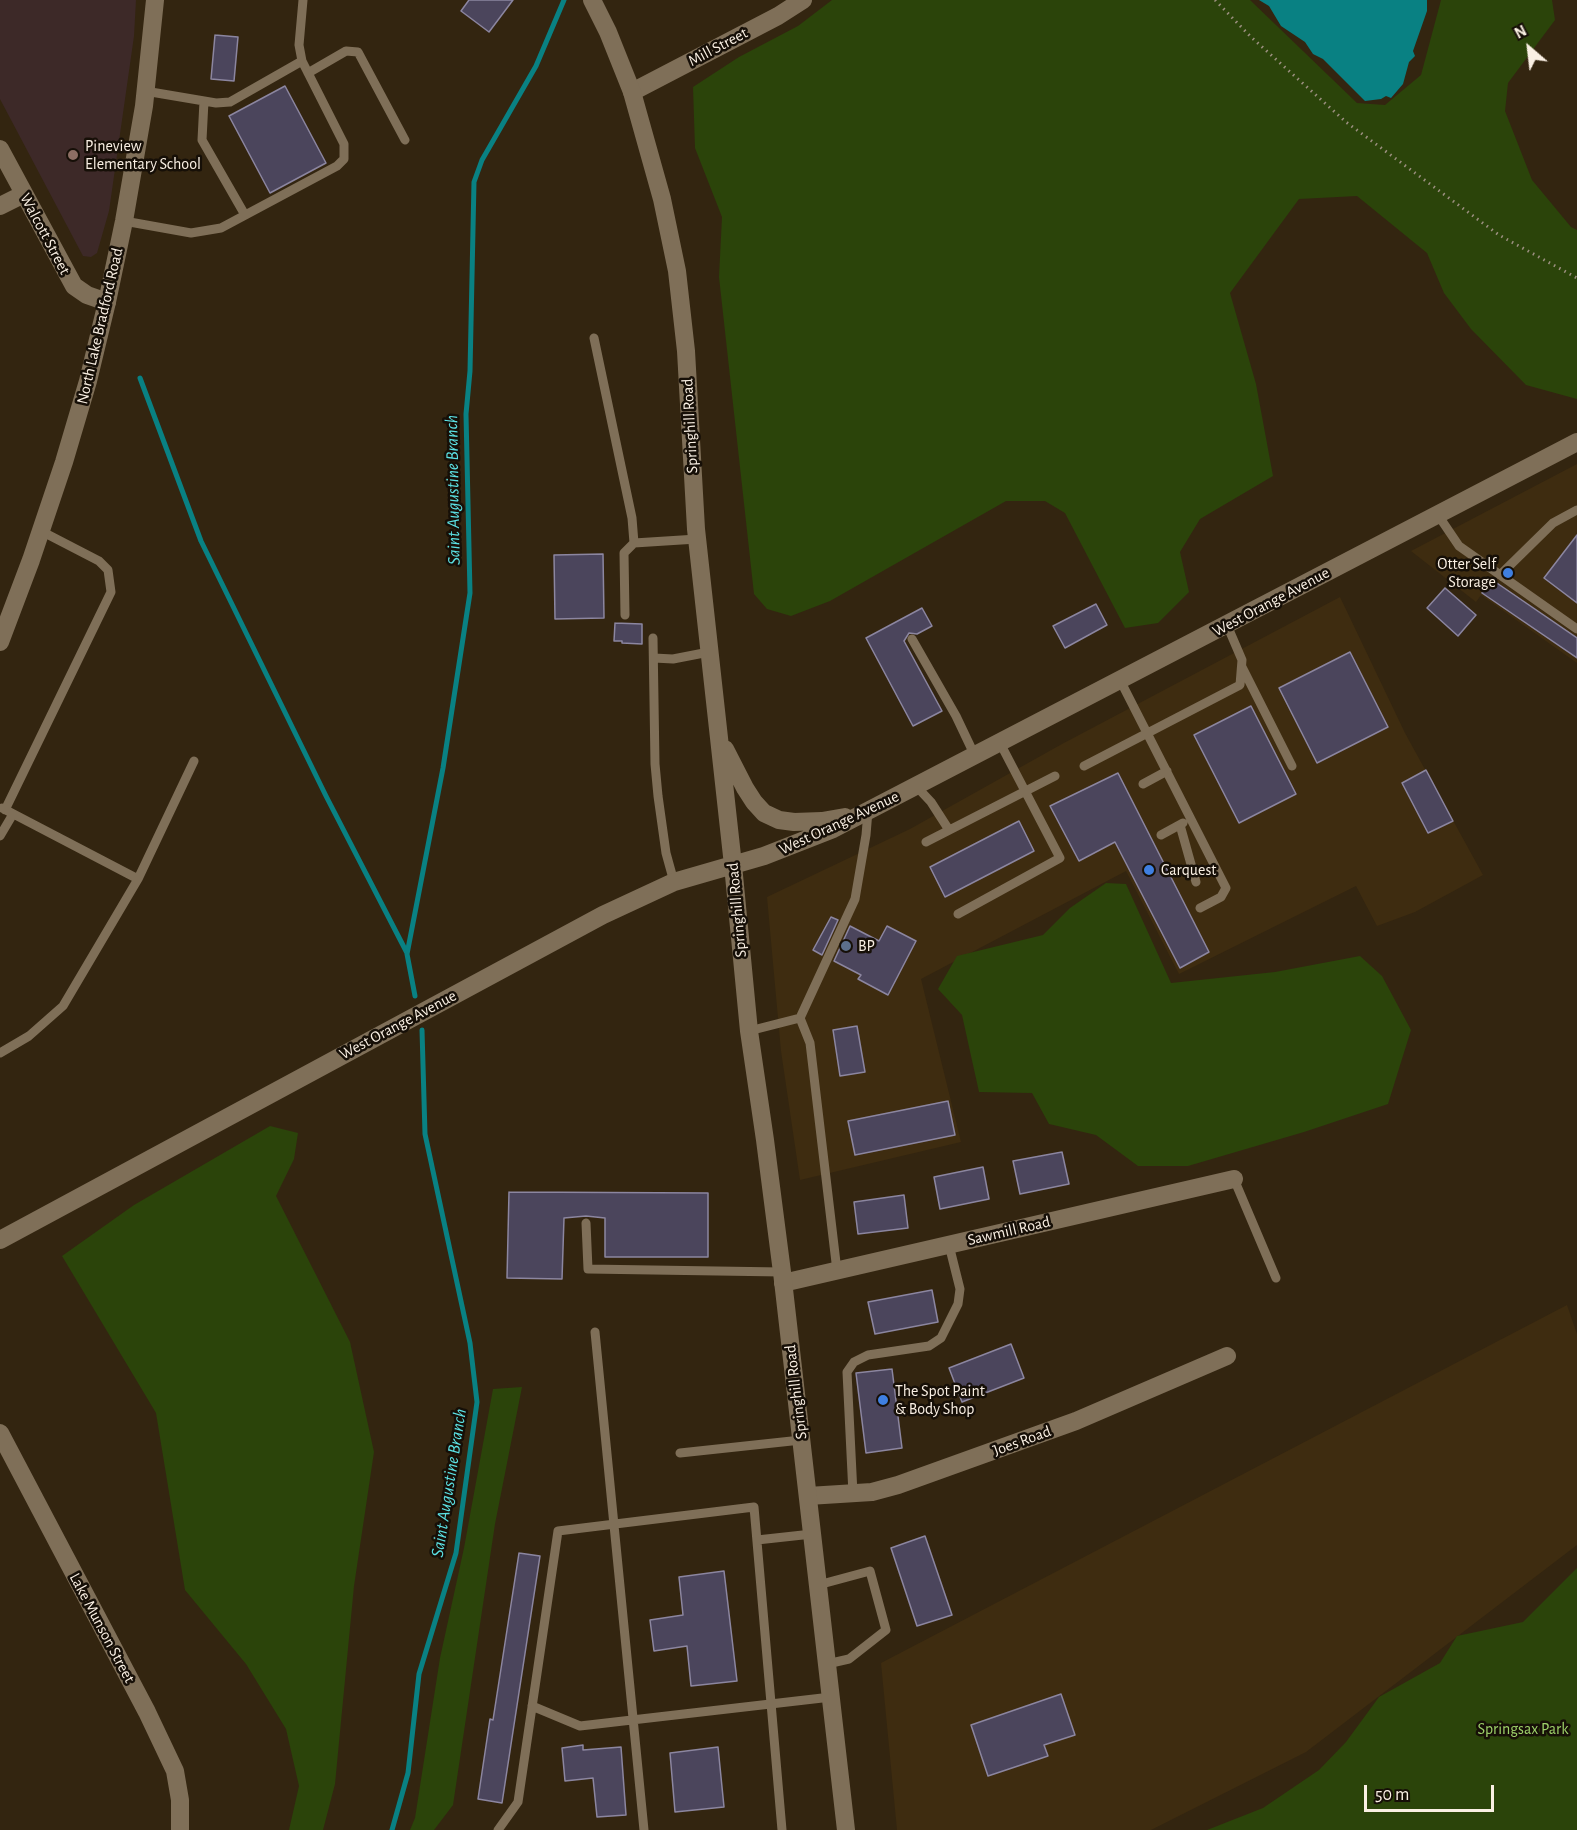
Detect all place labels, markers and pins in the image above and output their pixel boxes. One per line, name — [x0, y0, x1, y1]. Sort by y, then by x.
place label: Pineview Elementary School — [85, 136, 201, 174]
marker: Pineview Elementary School — [66, 148, 80, 162]
place label: Otter Self Storage — [1437, 554, 1496, 592]
marker: Otter Self Storage — [1501, 566, 1515, 580]
place label: Carquest — [1161, 860, 1216, 880]
marker: Carquest — [1142, 863, 1156, 877]
place label: BP — [858, 936, 875, 956]
marker: BP — [839, 939, 853, 953]
place label: The Spot Paint & Body Shop — [895, 1381, 985, 1419]
marker: The Spot Paint & Body Shop — [876, 1393, 890, 1407]

